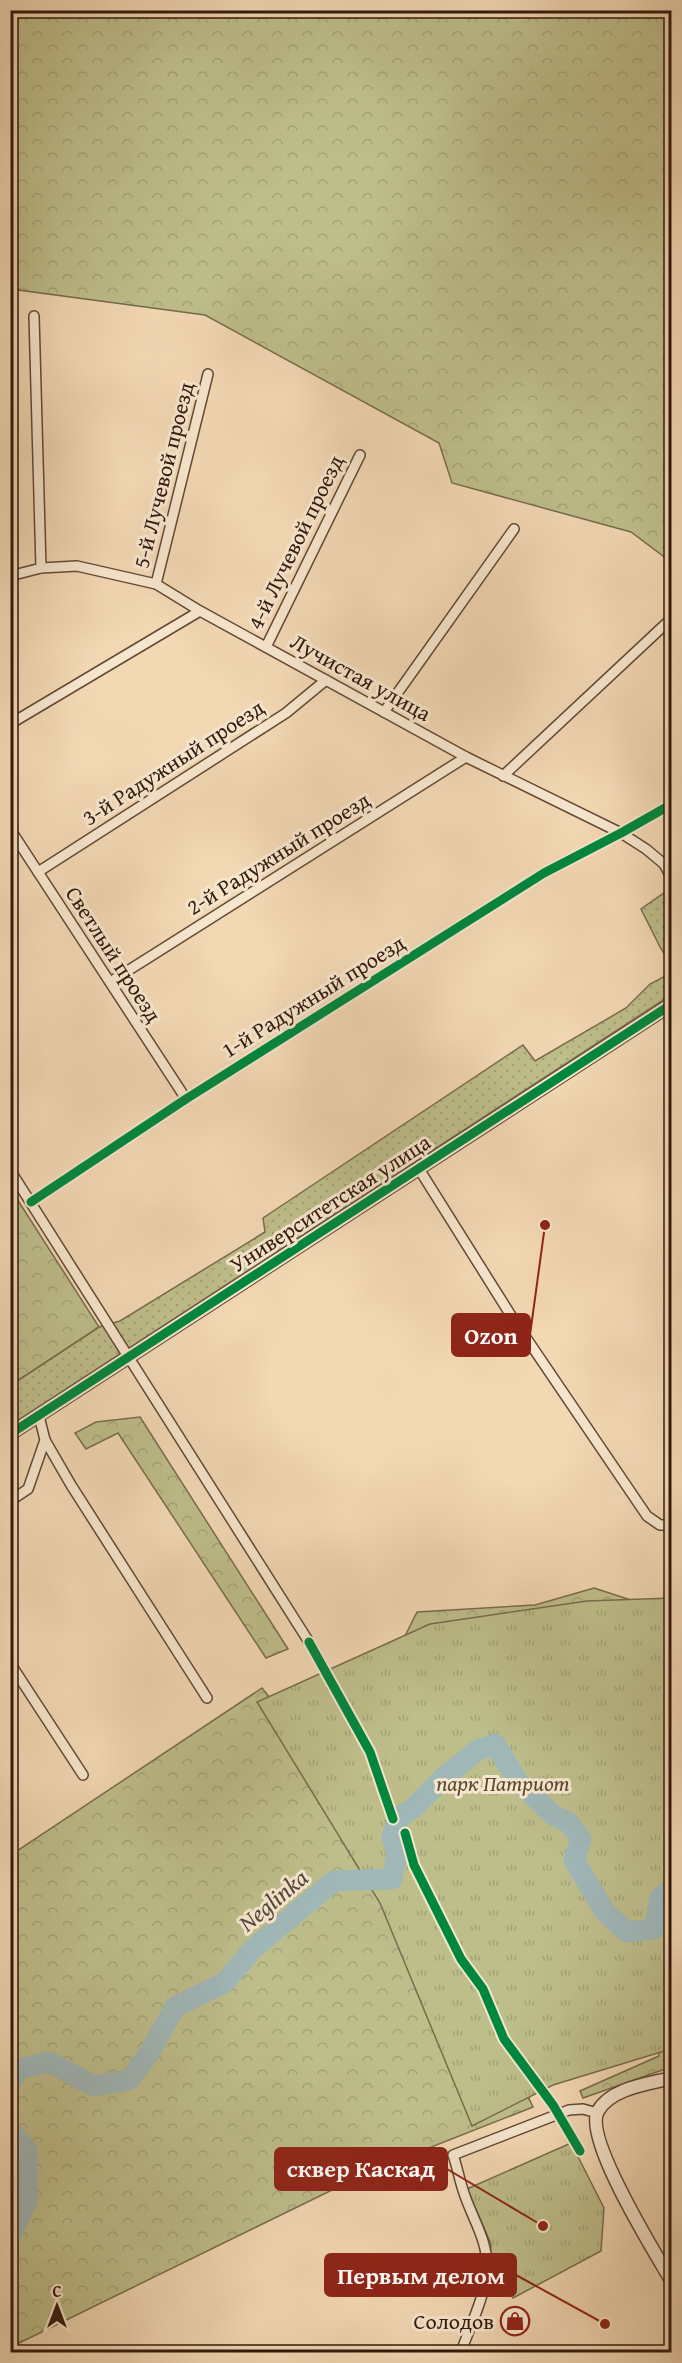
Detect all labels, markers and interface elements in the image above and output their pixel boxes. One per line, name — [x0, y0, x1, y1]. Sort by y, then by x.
street label: 5-й Лучевой проезд — [124, 379, 202, 571]
street label: 4-й Лучевой проезд — [239, 449, 351, 635]
street label: Лучистая улица — [285, 625, 438, 729]
street label: 3-й Радужный проезд — [76, 691, 270, 833]
street label: 2-й Радужный проезд — [180, 783, 376, 922]
street label: Светлый проезд — [58, 880, 170, 1028]
street label: 1-й Радужный проезд — [215, 926, 411, 1065]
street label: Университетская улица — [223, 1126, 437, 1280]
callout: Ozon — [452, 1314, 530, 1356]
text: Ozon — [464, 1318, 518, 1353]
park label: парк Патриот — [436, 1767, 570, 1799]
water label: Neglinka — [230, 1860, 315, 1940]
callout: сквер Каскад — [275, 2148, 447, 2190]
text: сквер Каскад — [287, 2151, 436, 2186]
callout: Первым делом — [325, 2254, 516, 2296]
text: Первым делом — [337, 2258, 505, 2293]
north arrow — [27, 2276, 87, 2336]
text: С — [52, 2279, 62, 2303]
place label: Солодов — [414, 2305, 494, 2337]
shop icon: Солодов — [499, 2305, 531, 2337]

